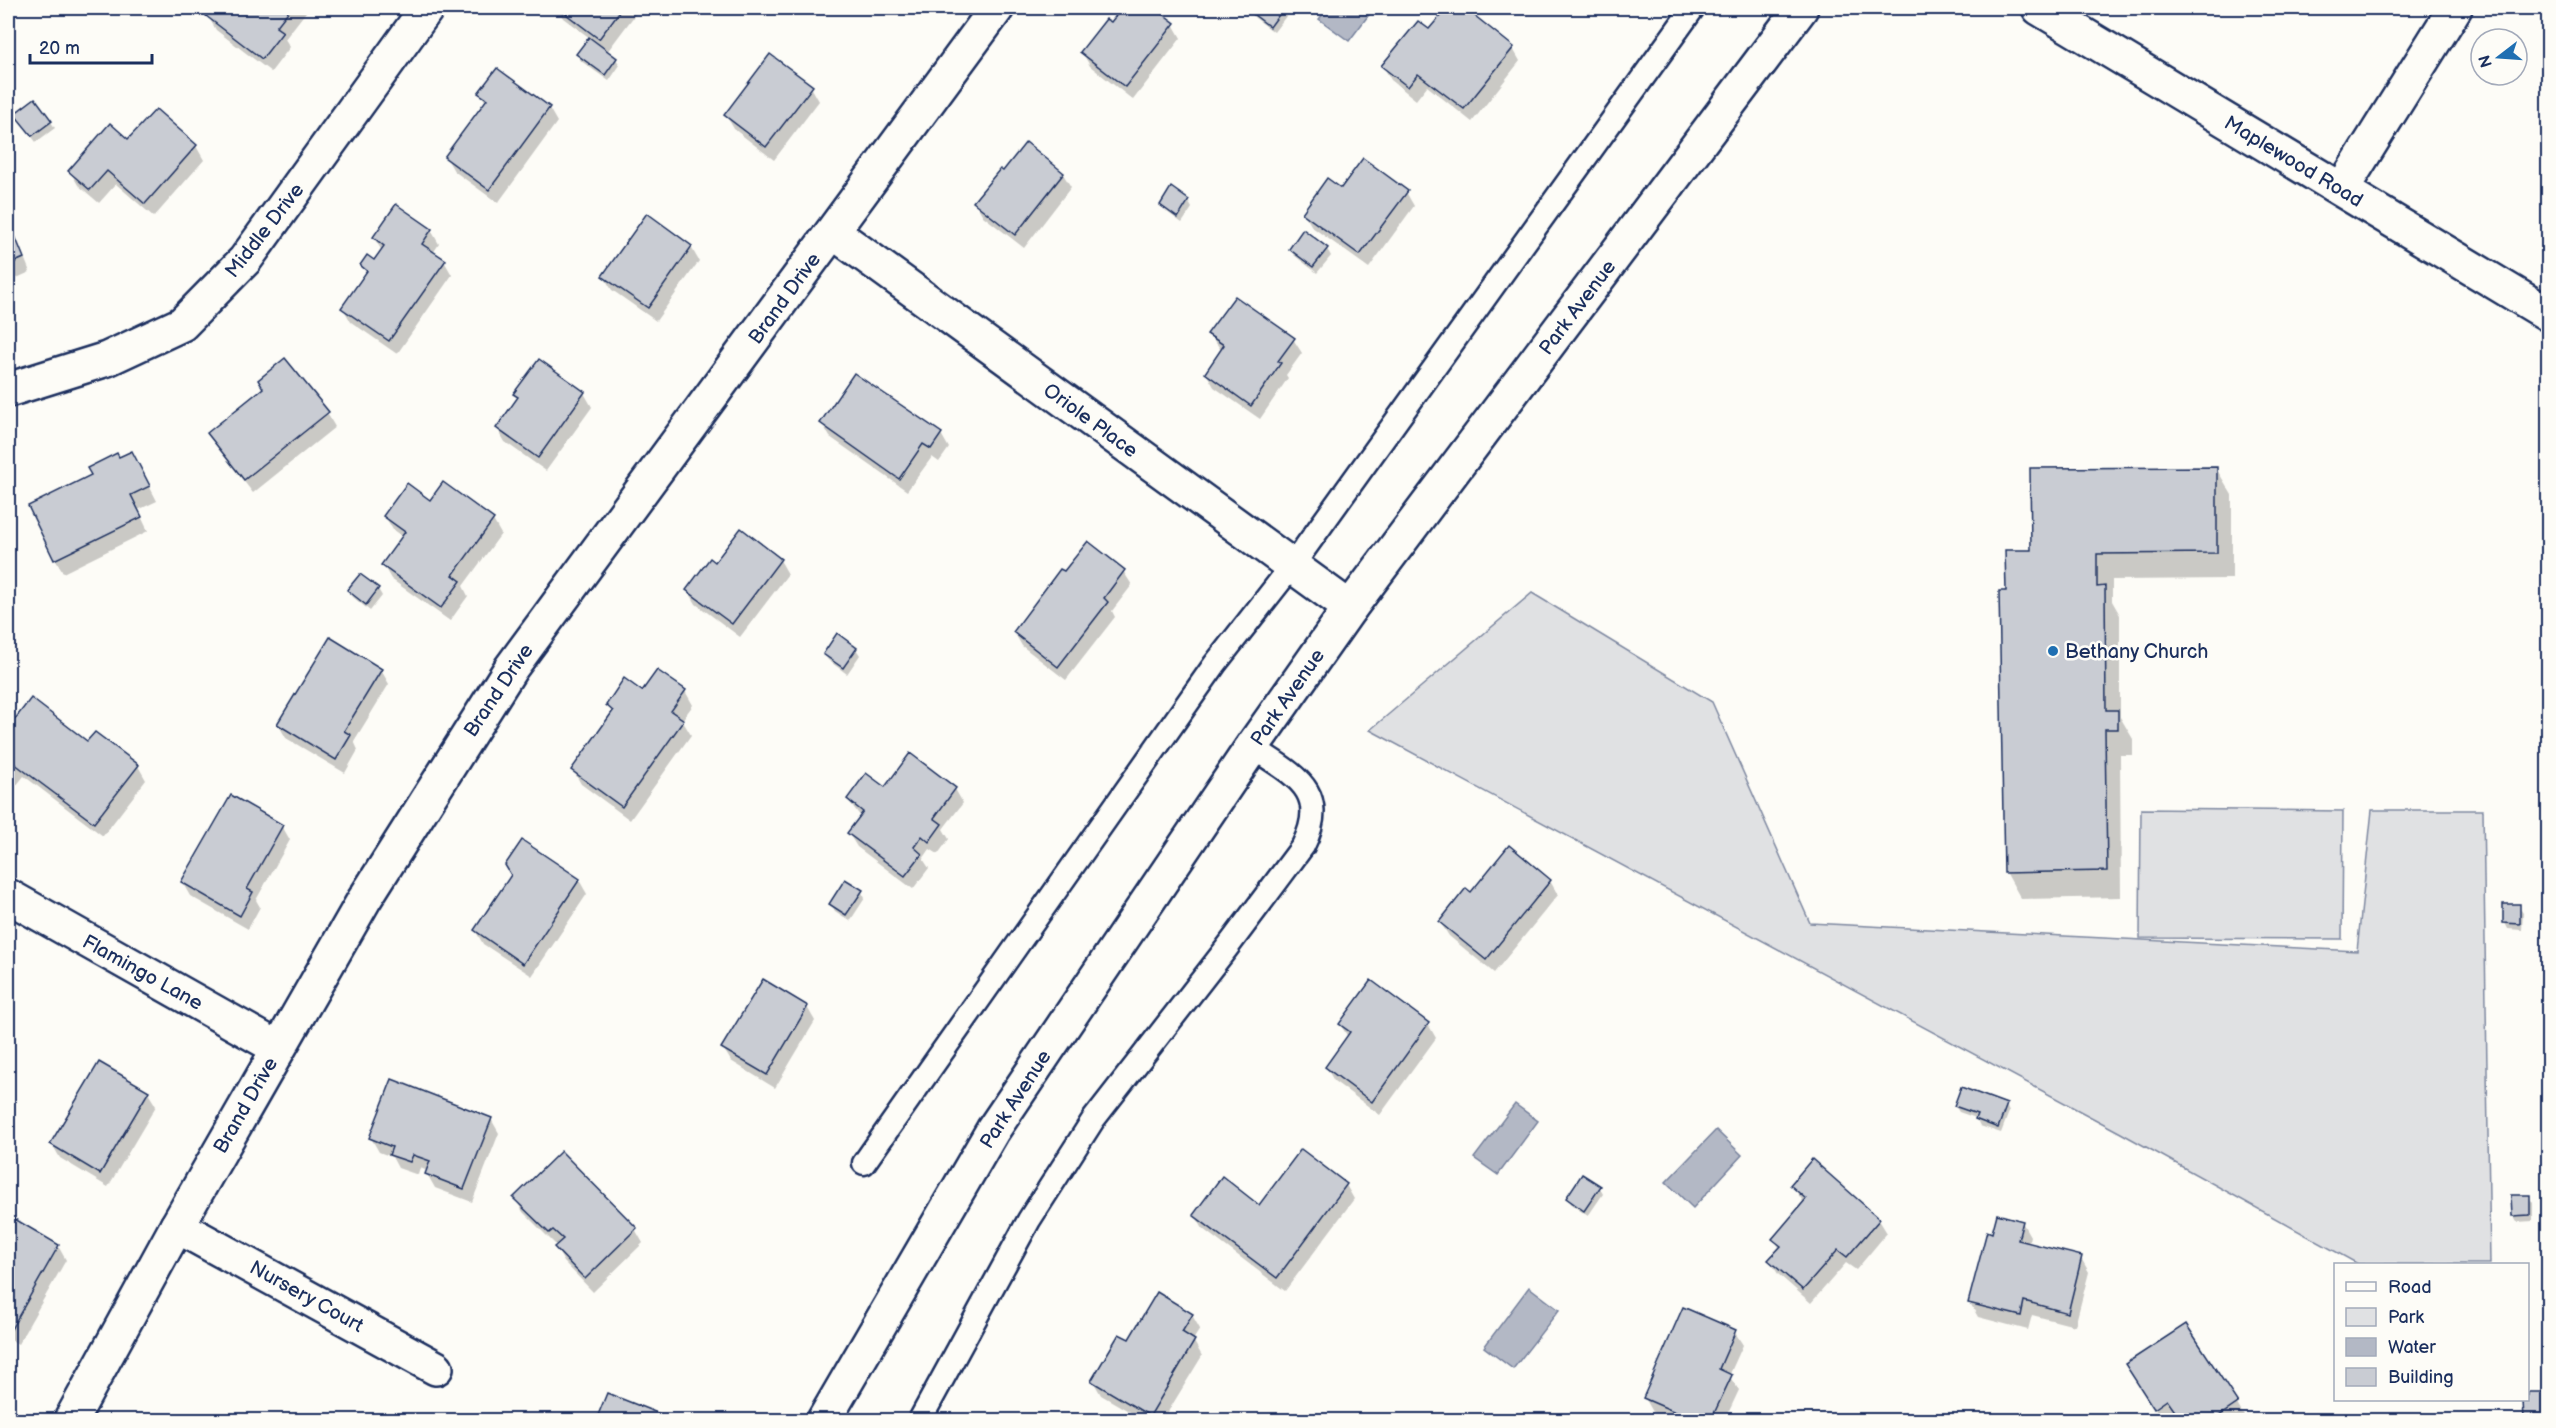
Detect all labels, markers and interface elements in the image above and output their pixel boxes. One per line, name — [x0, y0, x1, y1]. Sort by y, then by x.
scale bar — [30, 27, 152, 65]
north arrow — [2469, 27, 2529, 87]
text: 20 m — [39, 38, 80, 59]
text: N — [2475, 52, 2497, 69]
street label: Maplewood Road — [2220, 111, 2367, 213]
street label: Middle Drive — [220, 178, 309, 283]
street label: Brand Drive — [744, 248, 826, 349]
street label: Park Avenue — [1534, 255, 1621, 360]
street label: Oriole Place — [1039, 379, 1142, 463]
street label: Brand Drive — [459, 639, 539, 742]
place label: Bethany Church — [2065, 640, 2208, 664]
street label: Park Avenue — [1246, 644, 1330, 751]
marker: Bethany Church — [2046, 644, 2060, 658]
street label: Flamingo Lane — [78, 930, 207, 1016]
street label: Park Avenue — [975, 1046, 1057, 1153]
street label: Brand Drive — [209, 1053, 283, 1158]
street label: Nursery Court — [245, 1256, 368, 1338]
legend — [2334, 1263, 2529, 1401]
text: Road — [2388, 1277, 2432, 1298]
text: Park — [2388, 1307, 2424, 1328]
text: Water — [2388, 1337, 2436, 1358]
text: Building — [2388, 1367, 2454, 1388]

